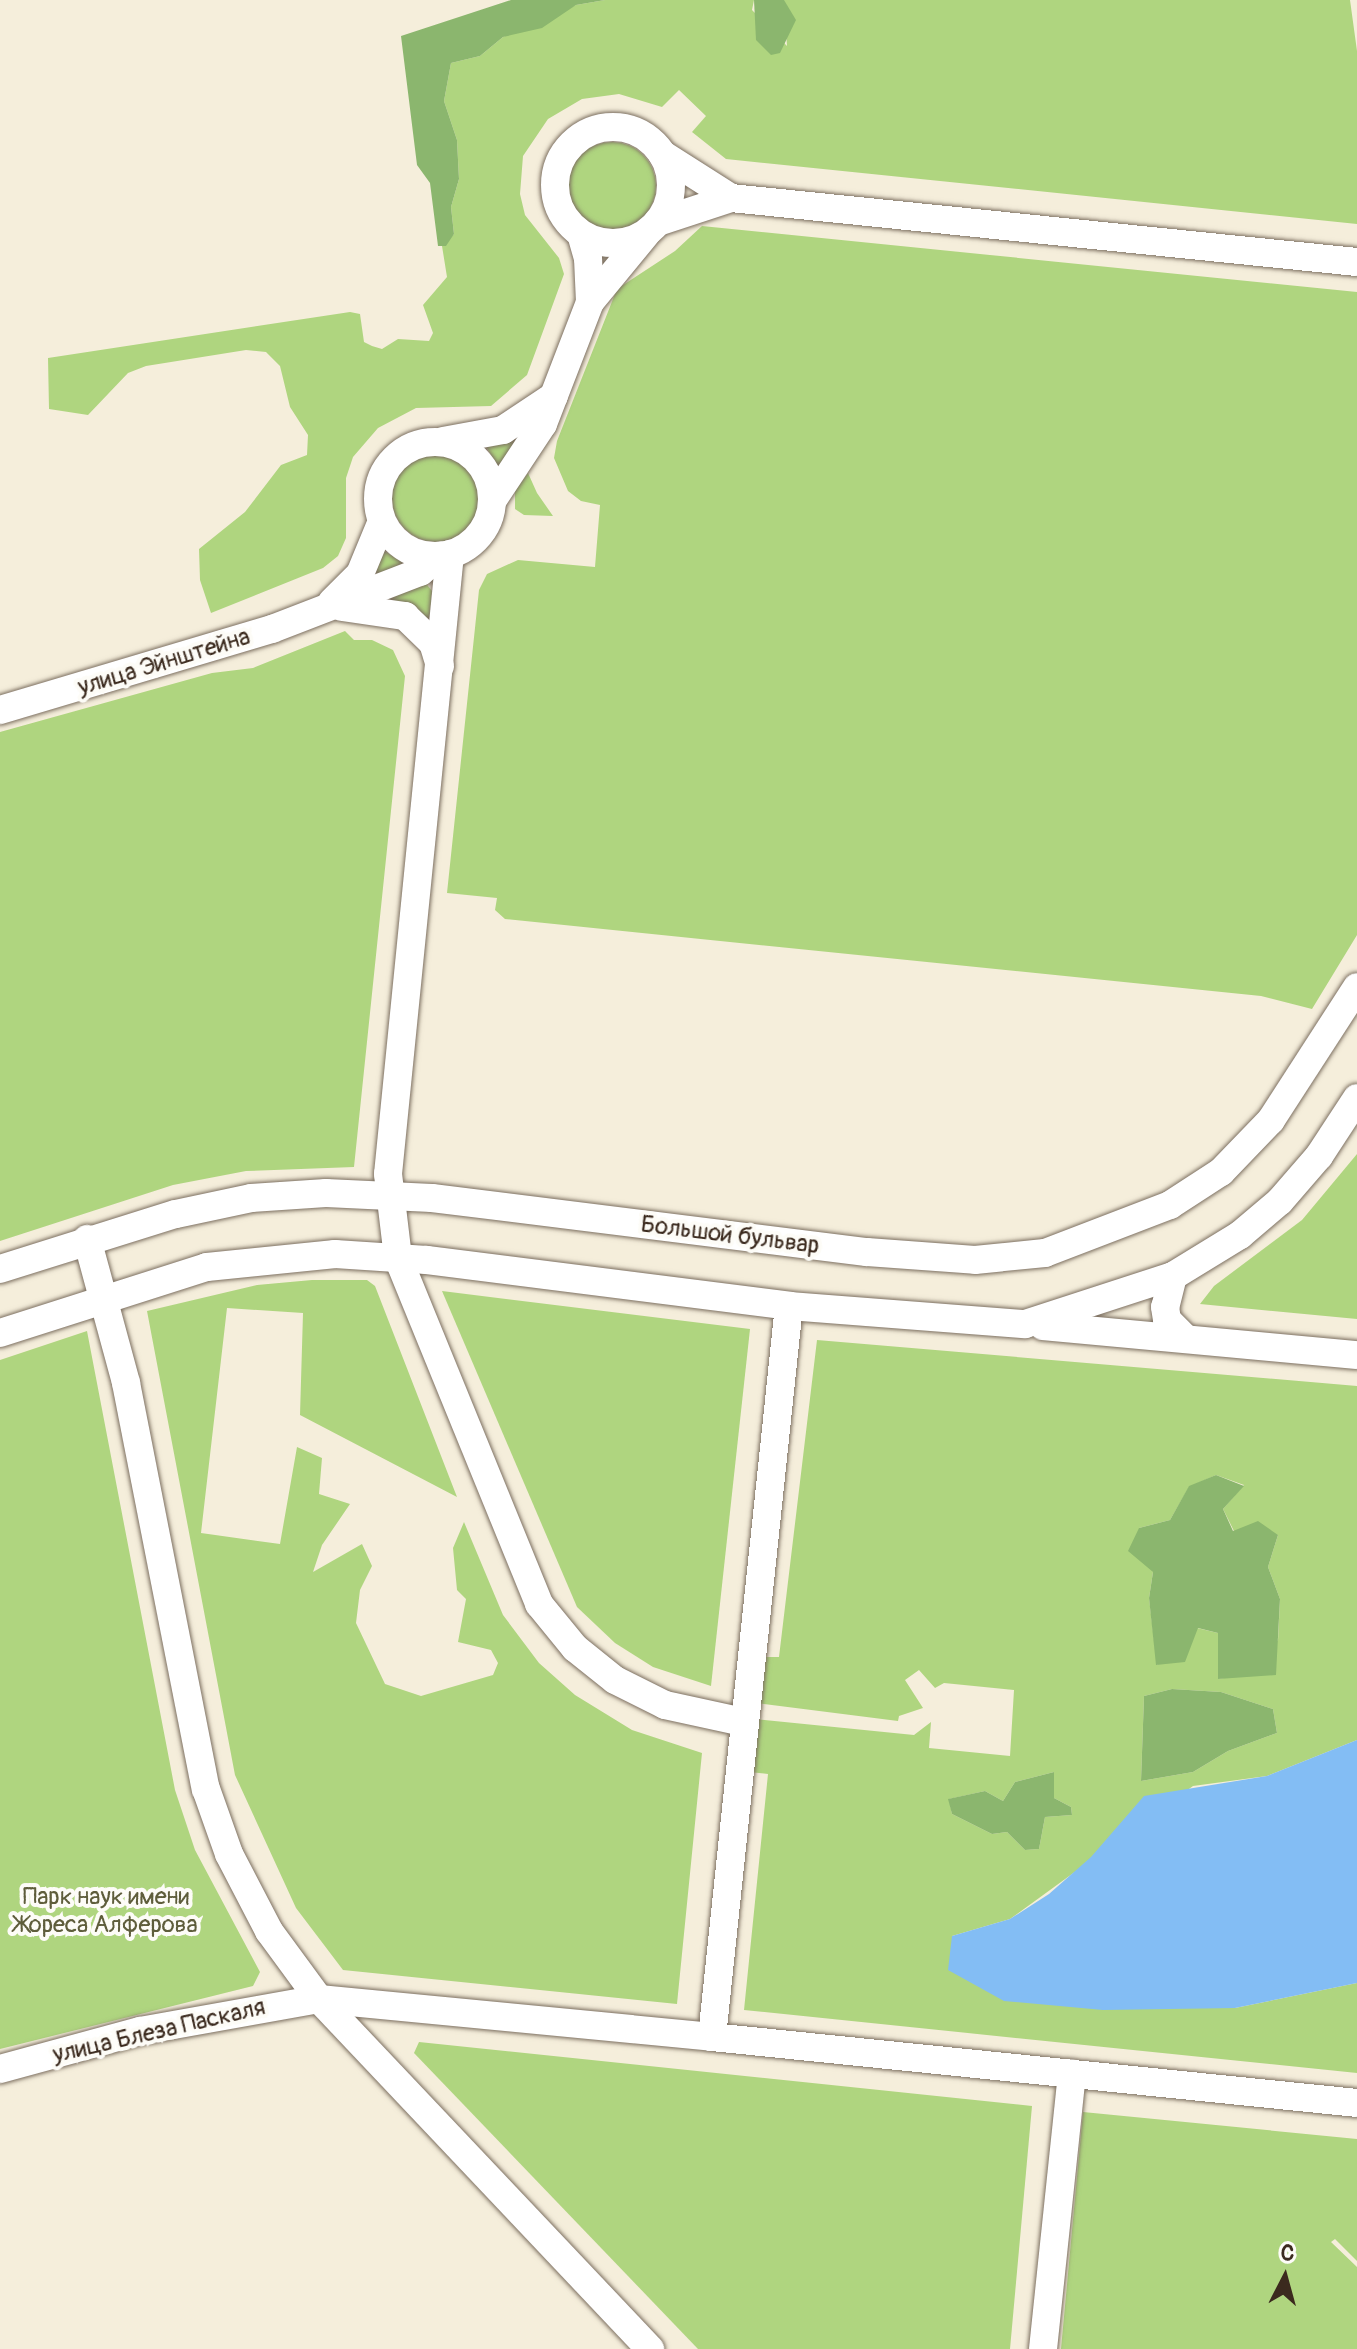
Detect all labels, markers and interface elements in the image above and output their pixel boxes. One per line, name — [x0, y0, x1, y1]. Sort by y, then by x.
street label: улица Эйнштейна — [75, 622, 253, 702]
street label: Большой бульвар — [639, 1210, 821, 1260]
park label: Парк наук имени Жореса Алферова — [14, 1883, 198, 1939]
street label: улица Блеза Паскаля — [50, 1993, 268, 2069]
north arrow — [1245, 2237, 1325, 2317]
text: С — [1279, 2238, 1296, 2268]

